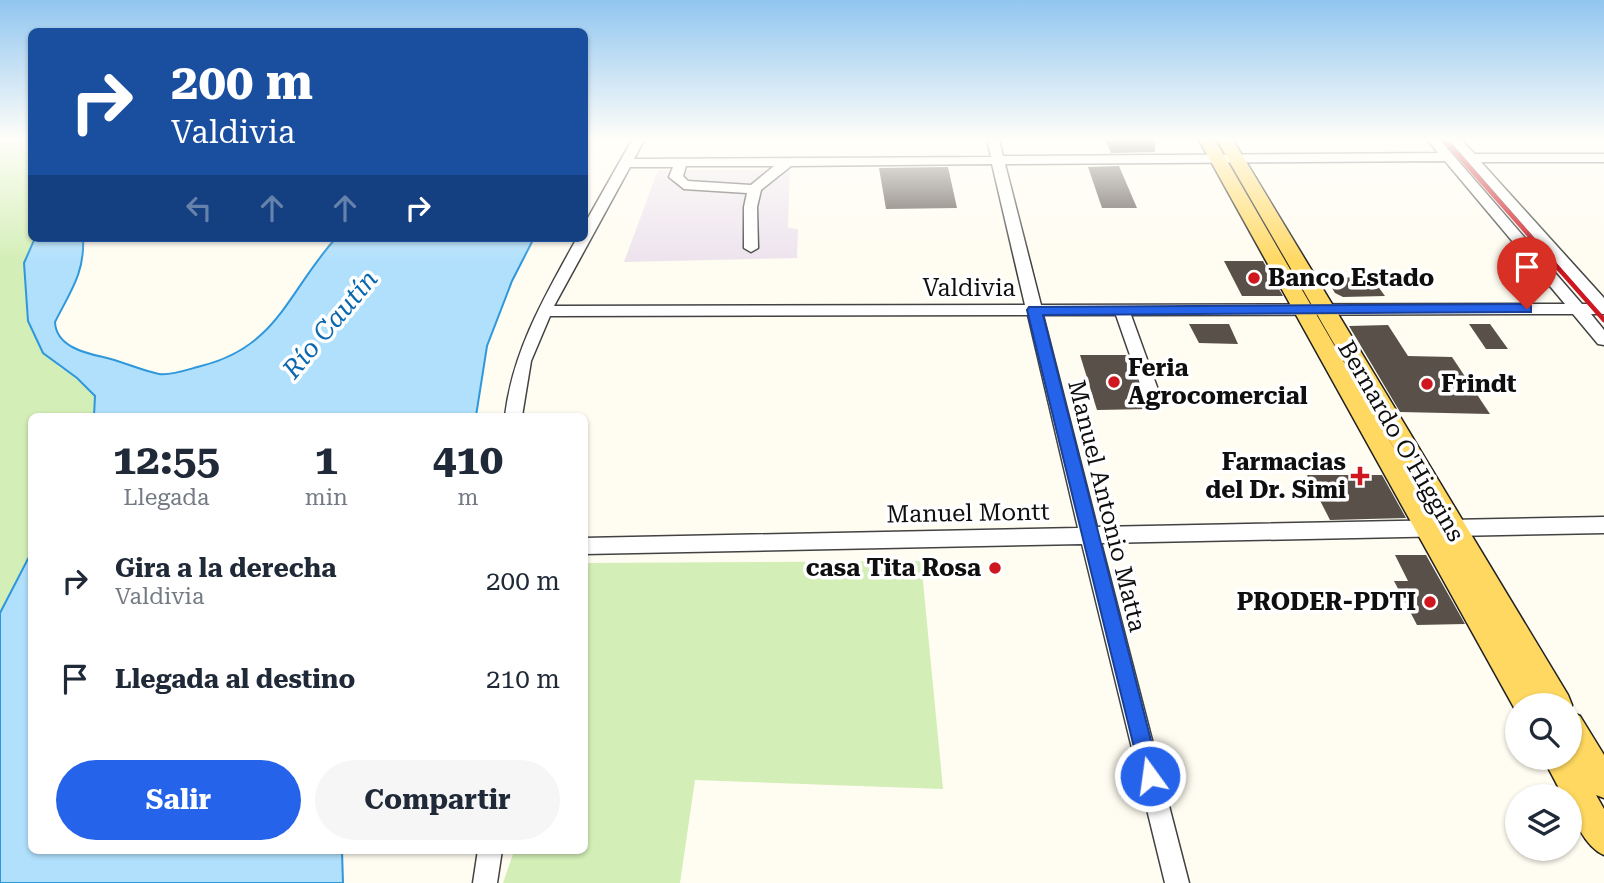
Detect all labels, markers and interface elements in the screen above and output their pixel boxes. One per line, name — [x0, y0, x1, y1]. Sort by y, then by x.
text: 200 m — [171, 54, 313, 111]
icon: right — [56, 56, 147, 147]
text: Valdivia — [171, 113, 295, 151]
icon: left — [180, 189, 218, 227]
icon: ahead — [253, 189, 291, 227]
icon: ahead — [326, 189, 364, 227]
icon: right — [399, 189, 437, 227]
pin — [1497, 237, 1557, 309]
icon: arrive — [1508, 248, 1546, 286]
water label: Río Cautín — [276, 264, 384, 385]
place label: Banco Estado — [1268, 264, 1434, 292]
marker: Banco Estado — [1246, 270, 1262, 286]
street label: Valdivia — [922, 274, 1016, 302]
street label: Bernardo O'Higgins — [1332, 336, 1470, 546]
place label: Feria Agrocomercial — [1128, 354, 1308, 410]
place label: Frindt — [1441, 370, 1517, 398]
marker: Feria Agrocomercial — [1106, 374, 1122, 390]
marker: Frindt — [1419, 376, 1435, 392]
street label: Manuel Antonio Matta — [1062, 377, 1152, 635]
text: 12:55 — [113, 435, 220, 484]
text: 1 — [315, 435, 338, 484]
text: 410 — [433, 435, 503, 484]
place label: Farmacias del Dr. Simi — [1205, 448, 1346, 504]
marker: Farmacias del Dr. Simi — [1352, 468, 1368, 484]
text: Llegada — [123, 484, 209, 511]
text: min — [305, 484, 348, 511]
text: m — [457, 484, 478, 511]
street label: Manuel Montt — [886, 498, 1050, 528]
text: Gira a la derecha — [115, 553, 336, 583]
place label: casa Tita Rosa — [806, 554, 981, 582]
marker: casa Tita Rosa — [987, 560, 1003, 576]
icon: right — [56, 562, 94, 600]
text: 200 m — [486, 566, 560, 596]
text: Valdivia — [115, 583, 204, 610]
place label: PRODER-PDTI — [1237, 588, 1416, 616]
marker: PRODER-PDTI — [1422, 594, 1438, 610]
icon: arrive — [56, 660, 94, 698]
text: Llegada al destino — [115, 664, 355, 694]
text: 210 m — [486, 664, 560, 694]
map controls — [1505, 693, 1582, 861]
button: search — [1505, 693, 1582, 770]
position arrow — [1113, 739, 1187, 813]
button: Salir — [56, 760, 301, 840]
button: Compartir — [315, 760, 560, 840]
button: layers — [1505, 784, 1582, 861]

